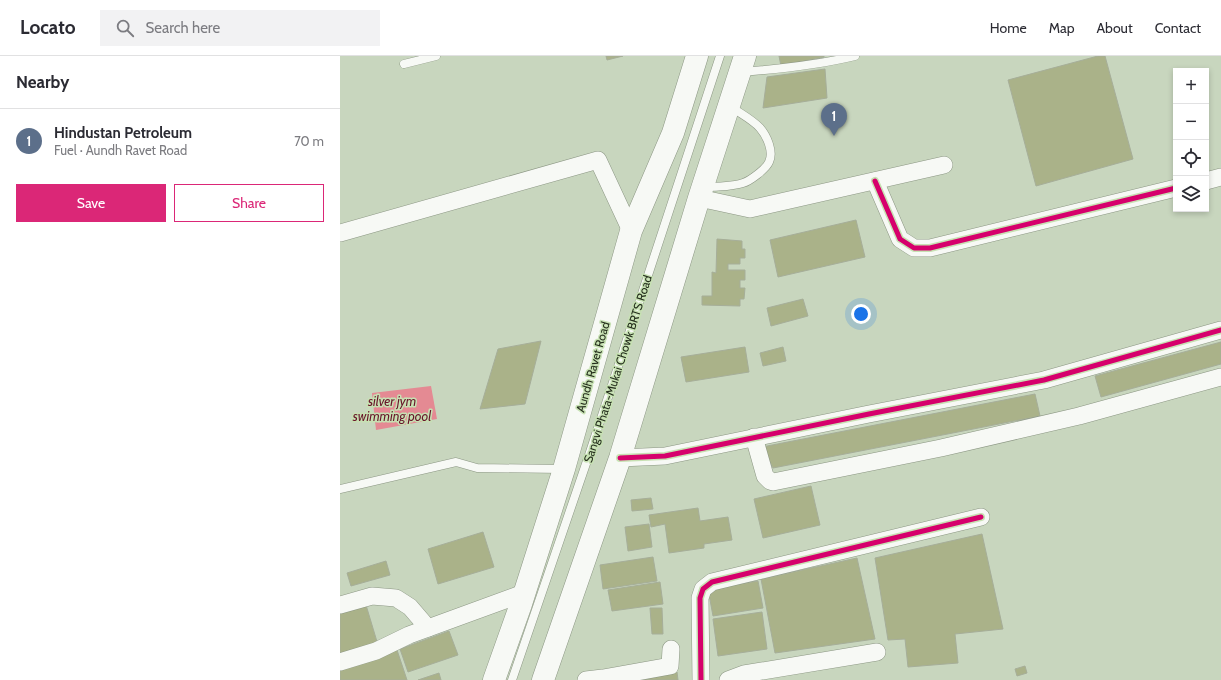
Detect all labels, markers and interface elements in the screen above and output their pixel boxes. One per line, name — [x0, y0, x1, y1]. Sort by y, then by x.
search box — [100, 10, 380, 46]
text: Locato — [20, 16, 76, 39]
icon: search — [114, 17, 136, 39]
text: Search here — [146, 19, 220, 37]
text: Home — [990, 19, 1027, 37]
text: Map — [1049, 19, 1074, 37]
text: About — [1096, 19, 1133, 37]
text: Contact — [1155, 19, 1201, 37]
map controls — [1173, 68, 1209, 212]
button: + — [1173, 68, 1209, 104]
text: Nearby — [16, 72, 69, 92]
pin: 1 — [821, 103, 847, 136]
button: − — [1173, 104, 1209, 140]
text: Hindustan Petroleum — [54, 124, 192, 142]
text: 1 — [27, 133, 31, 149]
text: 70 m — [294, 133, 324, 149]
button: locate — [1173, 140, 1209, 176]
text: Fuel · Aundh Ravet Road — [54, 142, 187, 158]
button: layers — [1173, 176, 1209, 212]
button: Save — [16, 184, 166, 222]
button: Share — [174, 184, 324, 222]
street label: Sangvi Phata-Mukai Chowk BRTS Road — [580, 273, 655, 464]
your location — [851, 304, 871, 324]
street label: Aundh Ravet Road — [572, 320, 613, 414]
water label: silver jym swimming pool — [352, 393, 431, 424]

